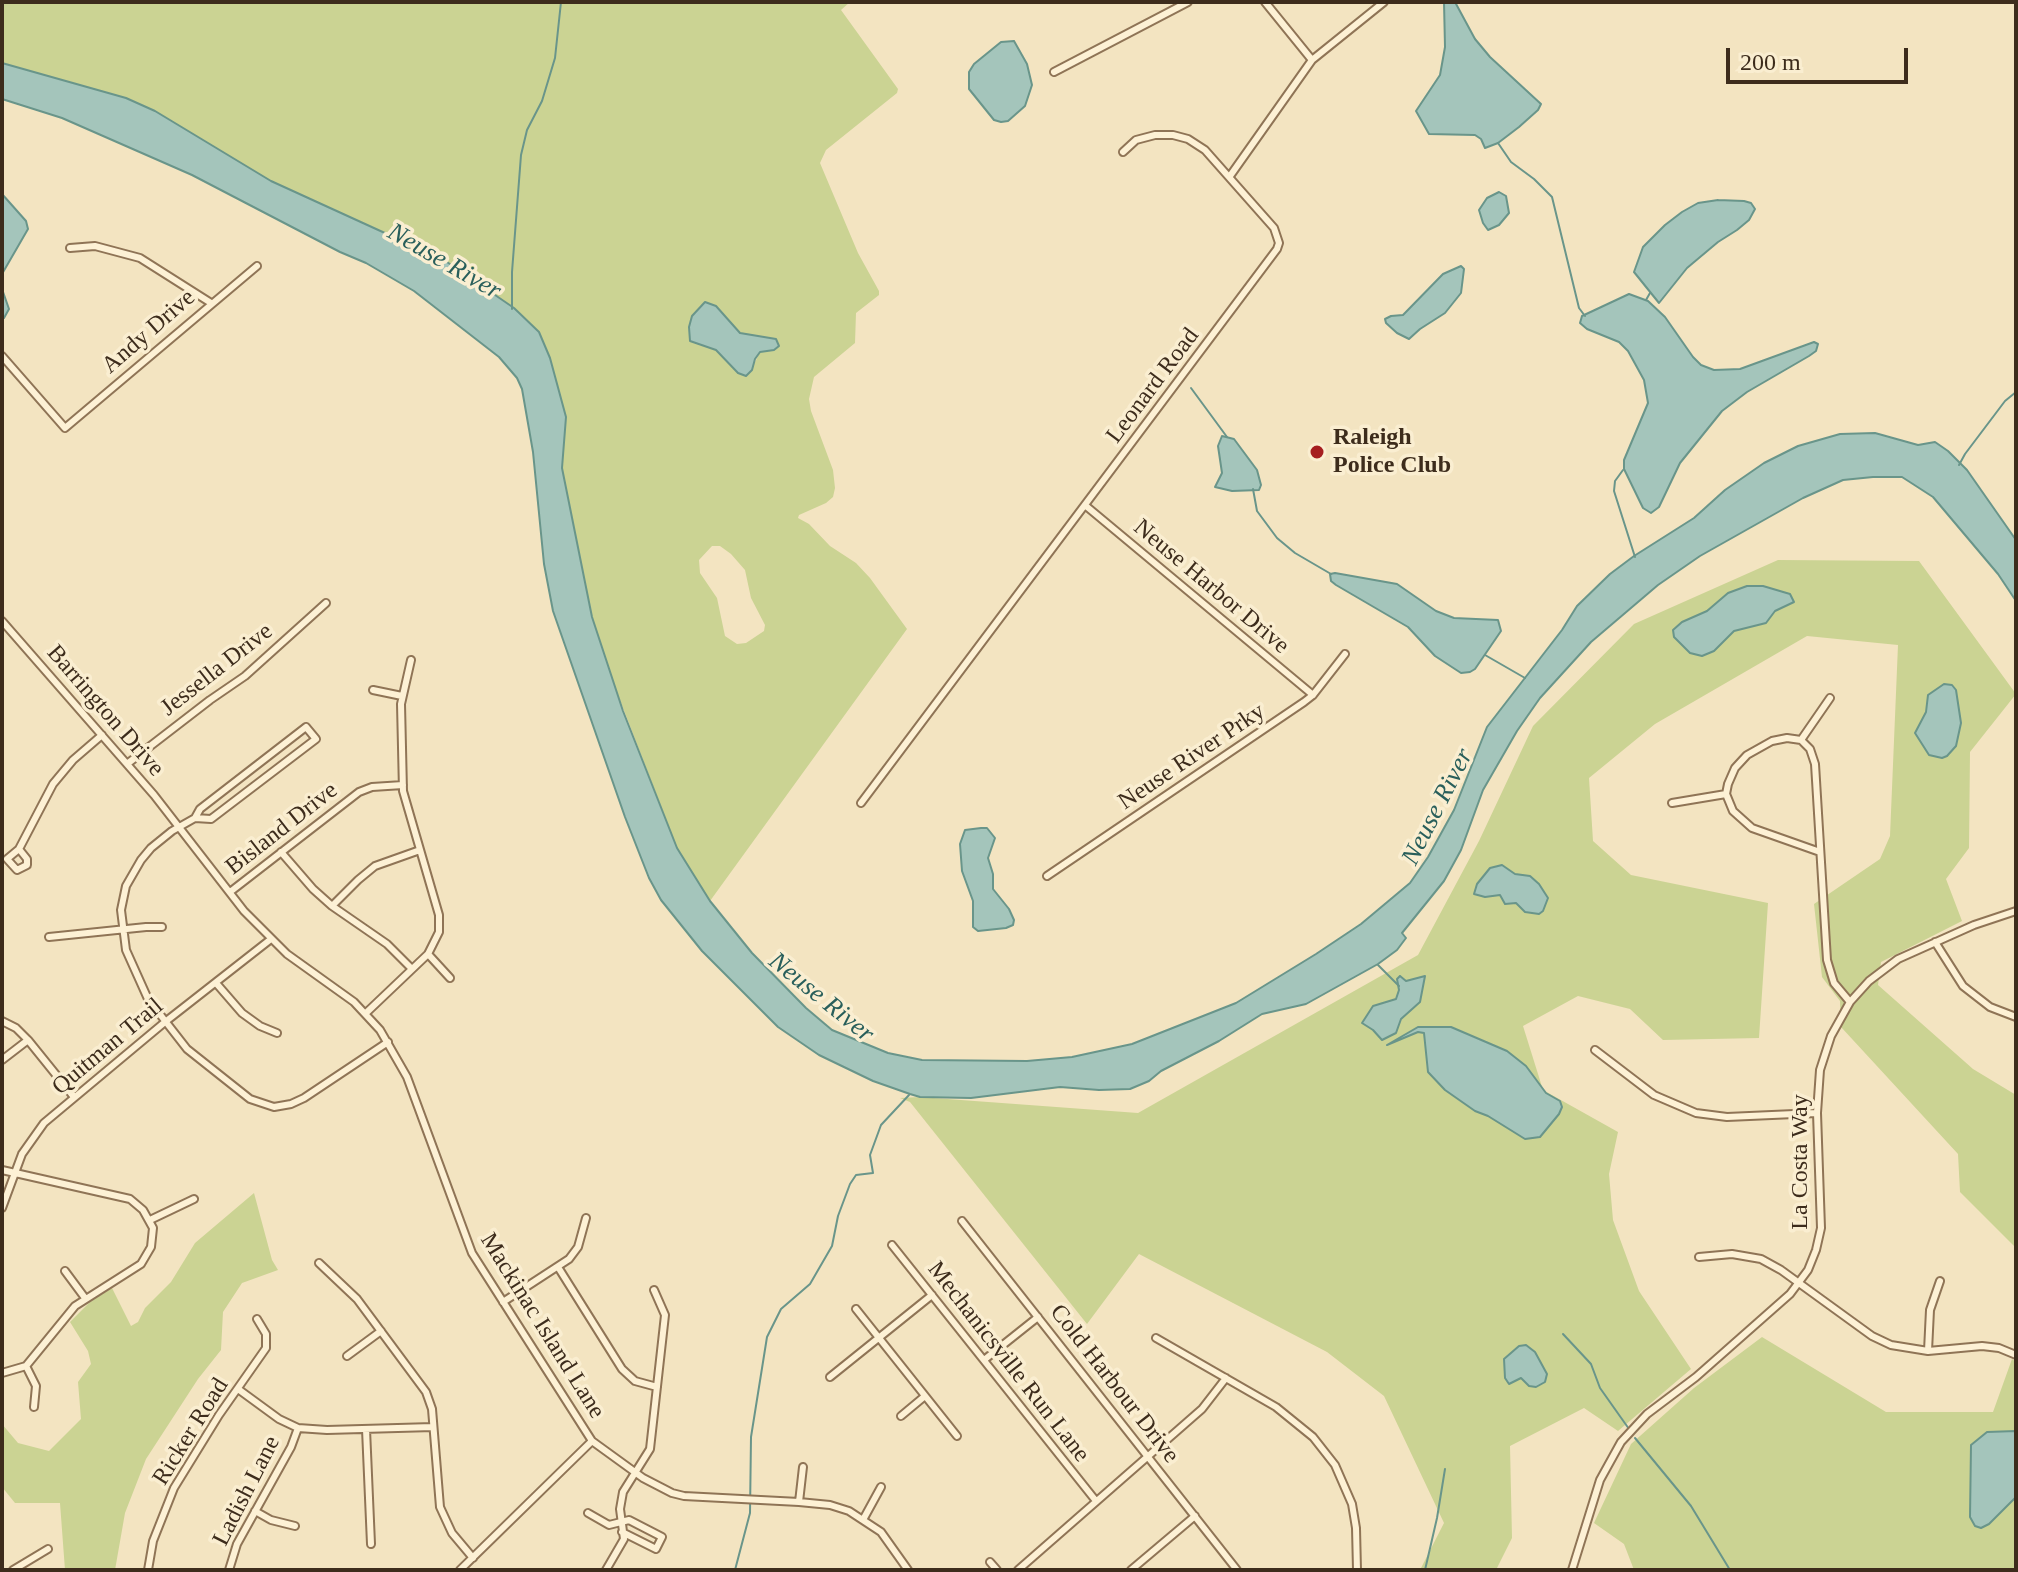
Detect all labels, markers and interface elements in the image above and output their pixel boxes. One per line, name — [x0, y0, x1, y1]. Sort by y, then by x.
scale bar — [1730, 32, 1912, 82]
text: 200 m — [1740, 49, 1801, 75]
water label: Neuse River — [381, 217, 507, 307]
street label: Andy Drive — [97, 284, 201, 380]
street label: Leonard Road — [1100, 323, 1206, 449]
place label: Raleigh Police Club — [1333, 424, 1451, 480]
marker: Raleigh Police Club — [1308, 443, 1326, 461]
street label: Neuse Harbor Drive — [1127, 513, 1295, 661]
street label: Jessella Drive — [155, 617, 279, 723]
street label: Barrington Drive — [40, 639, 170, 783]
street label: Neuse River Prky — [1113, 697, 1271, 817]
water label: Neuse River — [1395, 744, 1481, 870]
street label: Bisland Drive — [220, 776, 344, 882]
water label: Neuse River — [762, 946, 880, 1050]
street label: Quitman Trail — [47, 992, 169, 1102]
street label: La Costa Way — [1787, 1094, 1815, 1230]
street label: Mackinac Island Lane — [473, 1228, 611, 1424]
street label: Mechanicsville Run Lane — [921, 1256, 1095, 1468]
street label: Cold Harbour Drive — [1043, 1299, 1185, 1469]
street label: Ricker Road — [147, 1373, 235, 1491]
street label: Ladish Lane — [207, 1431, 287, 1551]

